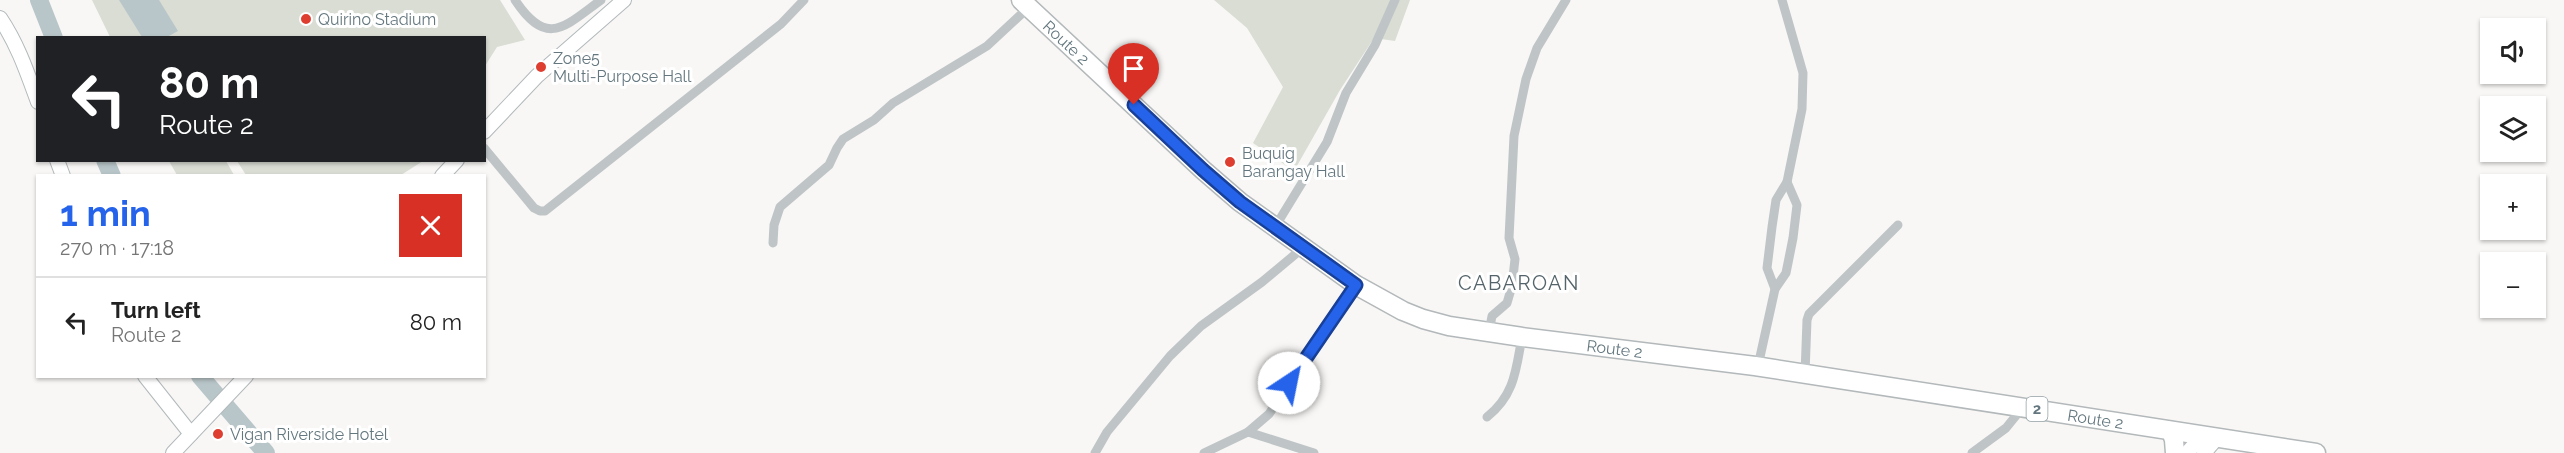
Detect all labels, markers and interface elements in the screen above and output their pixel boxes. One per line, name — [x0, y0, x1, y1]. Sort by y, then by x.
place label: Quirino Stadium — [318, 10, 436, 29]
marker: Quirino Stadium — [299, 12, 313, 26]
street label: Route 2 — [1039, 17, 1093, 69]
map controls — [2480, 18, 2546, 318]
button: sound — [2480, 18, 2546, 84]
pin — [1108, 43, 1159, 105]
place label: Zone5 Multi-Purpose Hall — [553, 49, 692, 86]
icon: arrive — [1117, 52, 1150, 85]
text: 80 m — [159, 59, 259, 108]
icon: left — [60, 60, 138, 138]
marker: Zone5 Multi-Purpose Hall — [534, 60, 548, 74]
button: layers — [2480, 96, 2546, 162]
text: Route 2 — [159, 109, 254, 140]
place label: Buquig Barangay Hall — [1242, 144, 1345, 181]
marker: Buquig Barangay Hall — [1223, 155, 1237, 169]
button: + — [2480, 174, 2546, 240]
text: 1 min — [60, 192, 151, 234]
button: close — [399, 194, 462, 257]
text: 270 m · 17:18 — [60, 236, 174, 260]
button: − — [2480, 252, 2546, 318]
district label: CABAROAN — [1458, 271, 1580, 295]
text: Turn left — [111, 297, 201, 323]
icon: left — [60, 306, 93, 339]
text: 80 m — [410, 309, 462, 335]
text: Route 2 — [111, 323, 181, 347]
street label: Route 2 — [1586, 336, 1644, 362]
position arrow — [1257, 351, 1321, 415]
road number: 2 — [2026, 397, 2048, 421]
street label: Route 2 — [2066, 406, 2125, 433]
place label: Vigan Riverside Hotel — [230, 425, 389, 444]
marker: Vigan Riverside Hotel — [211, 427, 225, 441]

